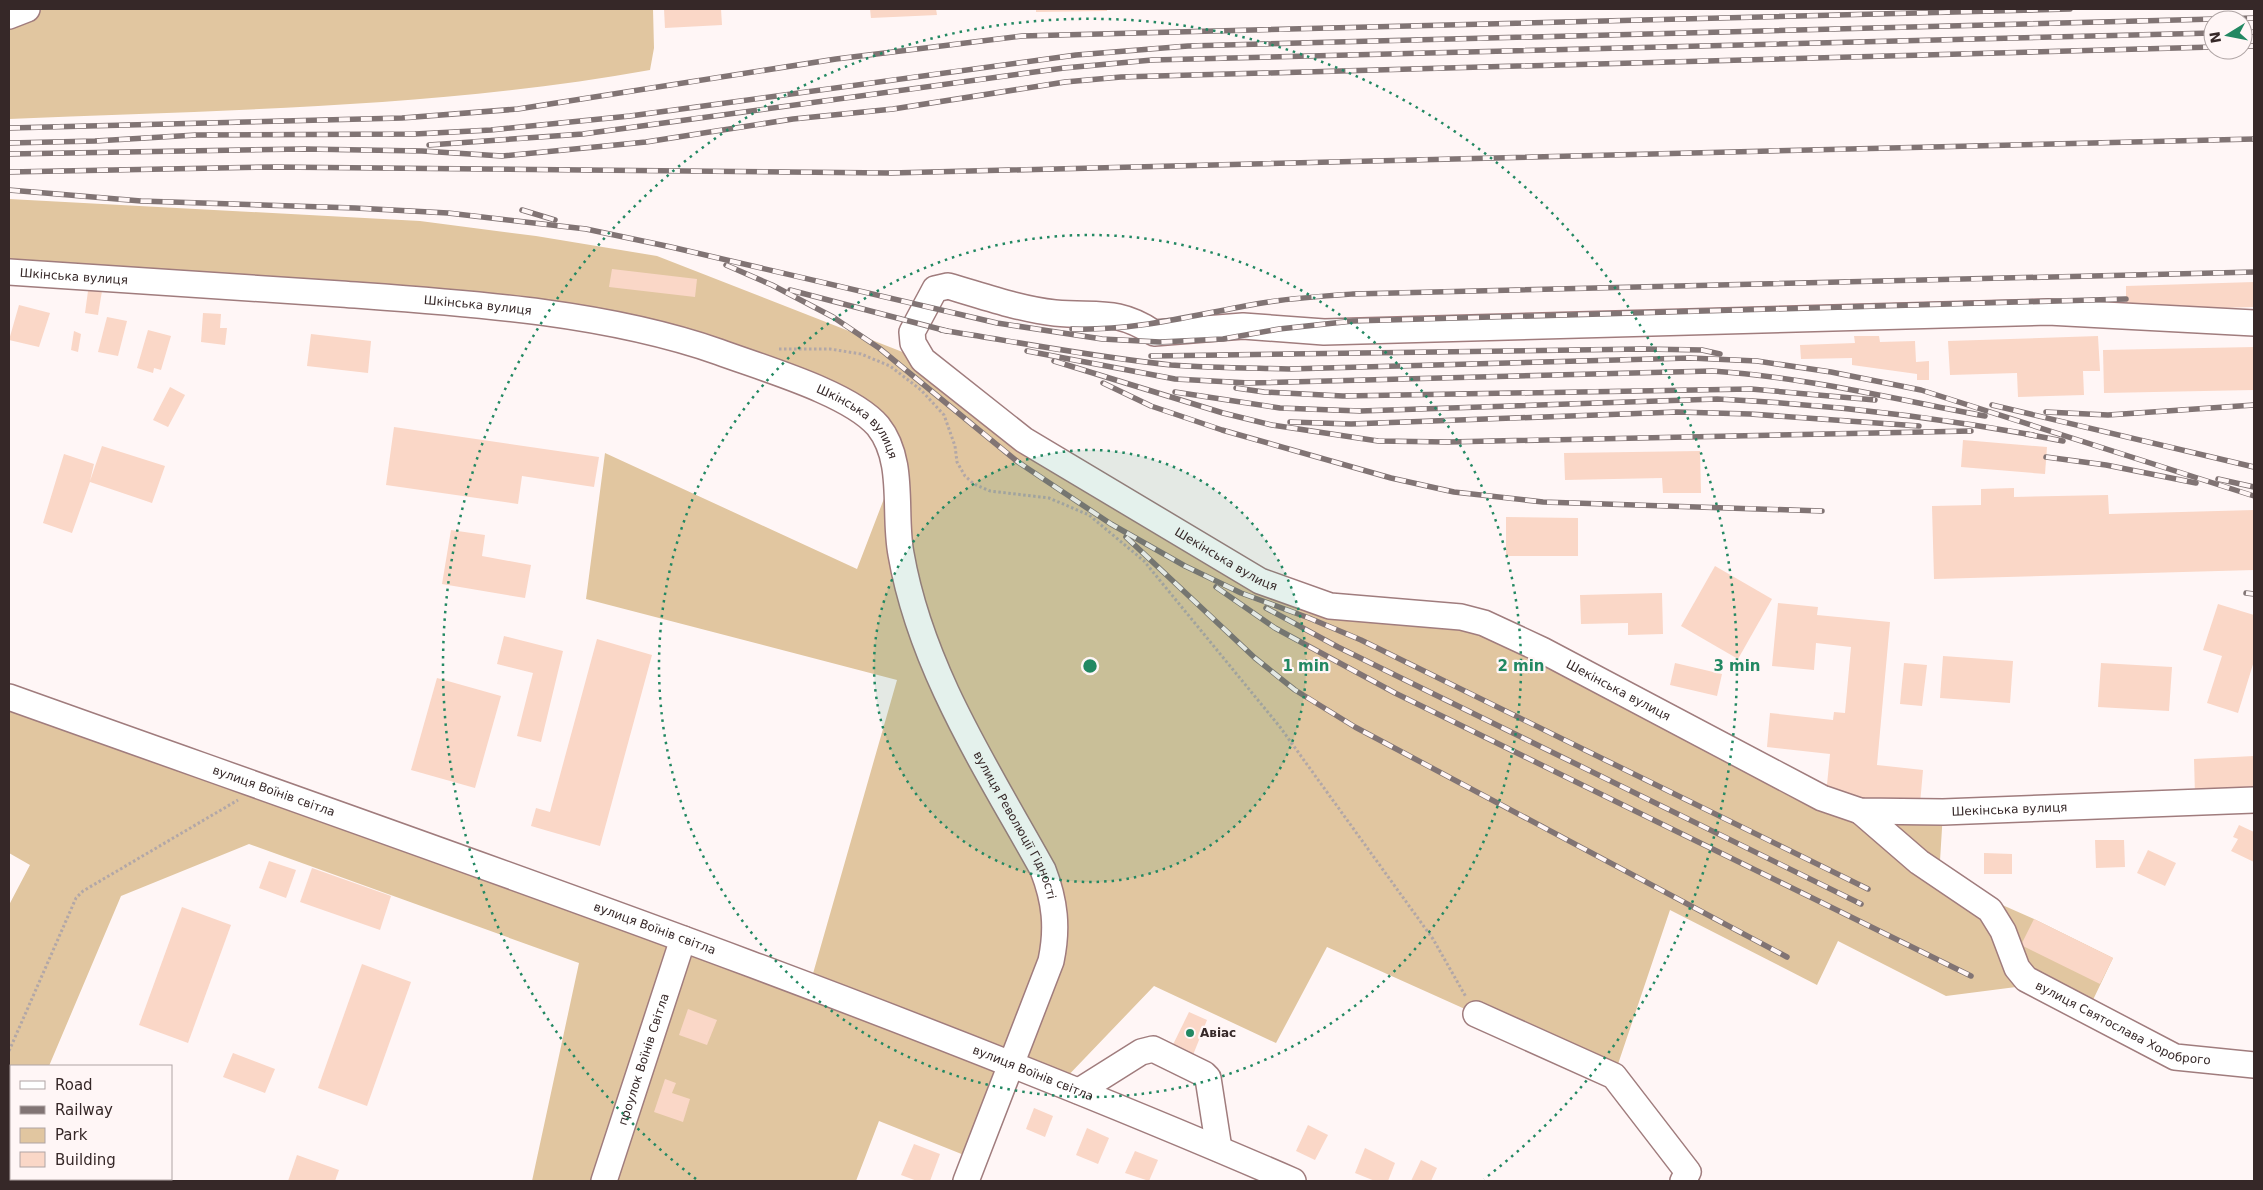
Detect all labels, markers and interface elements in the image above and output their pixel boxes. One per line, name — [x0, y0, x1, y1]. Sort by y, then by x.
north arrow — [2203, 10, 2253, 60]
text: N — [2206, 30, 2224, 44]
street label: Шкінська вулиця — [19, 266, 128, 287]
street label: Шкінська вулиця — [423, 293, 533, 318]
street label: Шкінська вулиця — [814, 382, 900, 460]
street label: Шекінська вулиця — [1172, 525, 1279, 594]
centre of rings — [1081, 657, 1099, 675]
text: 1 min — [1282, 657, 1330, 675]
text: 2 min — [1497, 657, 1545, 675]
street label: Шекінська вулиця — [1564, 657, 1673, 724]
text: 3 min — [1713, 657, 1761, 675]
street label: вулиця Революції Гідності — [971, 749, 1059, 901]
street label: вулиця Воїнів світла — [211, 763, 337, 819]
street label: Шекінська вулиця — [1951, 800, 2068, 819]
street label: вулиця Воїнів світла — [592, 900, 718, 957]
street label: вулиця Святослава Хороброго — [2033, 978, 2211, 1068]
street label: проулок Воїнів Світла — [616, 992, 672, 1127]
place label: Авіас — [1200, 1026, 1236, 1040]
marker: Авіас — [1184, 1027, 1196, 1039]
street label: вулиця Воїнів світла — [971, 1043, 1096, 1104]
legend — [10, 1065, 172, 1180]
text: Road — [55, 1076, 93, 1094]
text: Railway — [55, 1101, 113, 1119]
text: Park — [55, 1126, 88, 1144]
text: Building — [55, 1151, 116, 1169]

